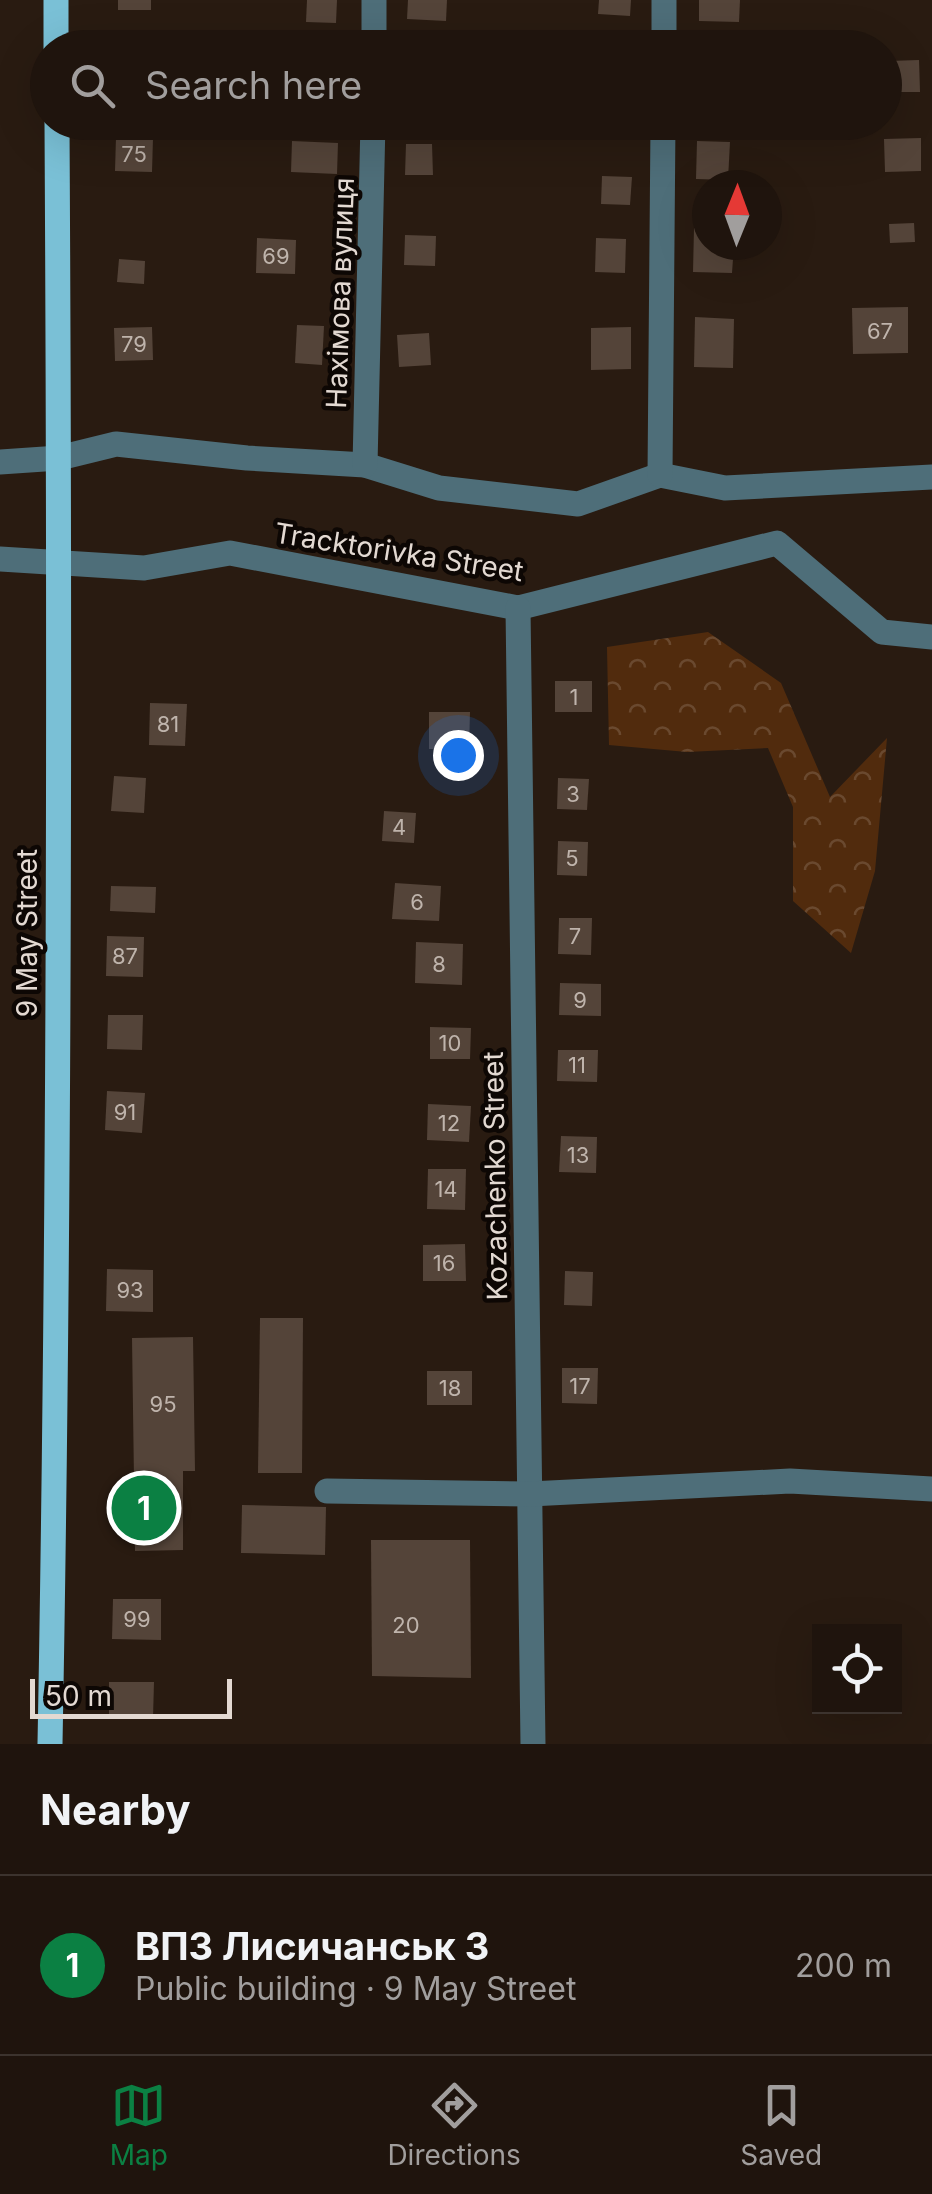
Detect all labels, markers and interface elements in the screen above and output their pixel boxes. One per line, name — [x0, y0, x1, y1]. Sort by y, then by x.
search box — [30, 30, 902, 140]
icon: search — [65, 58, 120, 113]
text: Search here — [145, 62, 362, 108]
house number: 75 — [121, 141, 147, 167]
north arrow — [692, 170, 782, 260]
street label: Нахімова вулиця — [319, 177, 361, 409]
house number: 69 — [262, 243, 290, 269]
house number: 67 — [867, 318, 893, 344]
house number: 79 — [121, 331, 147, 357]
street label: Tracktorivka Street — [272, 516, 526, 588]
house number: 1 — [570, 684, 578, 710]
house number: 81 — [157, 711, 179, 737]
your location — [433, 730, 484, 781]
house number: 3 — [566, 781, 580, 807]
house number: 4 — [392, 814, 406, 840]
house number: 5 — [565, 845, 579, 871]
street label: 9 May Street — [10, 849, 44, 1017]
house number: 6 — [410, 889, 424, 915]
house number: 7 — [569, 923, 581, 949]
house number: 87 — [112, 943, 138, 969]
house number: 8 — [432, 951, 446, 977]
house number: 9 — [573, 987, 587, 1013]
house number: 10 — [439, 1030, 461, 1056]
street label: Kozachenko Street — [476, 1051, 514, 1301]
house number: 11 — [568, 1052, 586, 1078]
house number: 91 — [114, 1099, 136, 1125]
house number: 12 — [438, 1110, 460, 1136]
house number: 13 — [567, 1142, 589, 1168]
house number: 14 — [434, 1176, 458, 1202]
house number: 16 — [433, 1250, 455, 1276]
house number: 93 — [116, 1277, 144, 1303]
house number: 17 — [569, 1373, 591, 1399]
house number: 18 — [439, 1375, 461, 1401]
house number: 95 — [149, 1391, 177, 1417]
pin: 1 — [112, 1470, 176, 1546]
house number: 99 — [123, 1606, 151, 1632]
house number: 20 — [392, 1612, 420, 1638]
map controls — [812, 1624, 902, 1714]
button: locate — [812, 1624, 902, 1714]
scale bar — [30, 1674, 232, 1718]
text: 50 m — [45, 1679, 112, 1713]
text: Nearby — [40, 1784, 191, 1835]
text: ВПЗ Лисичанськ 3 — [135, 1923, 489, 1969]
text: 1 — [66, 1946, 79, 1985]
text: 200 m — [795, 1946, 892, 1985]
text: Public building · 9 May Street — [135, 1969, 576, 2008]
tab: Map — [110, 2078, 168, 2172]
tab: Directions — [387, 2078, 521, 2172]
tab: Saved — [740, 2078, 822, 2172]

